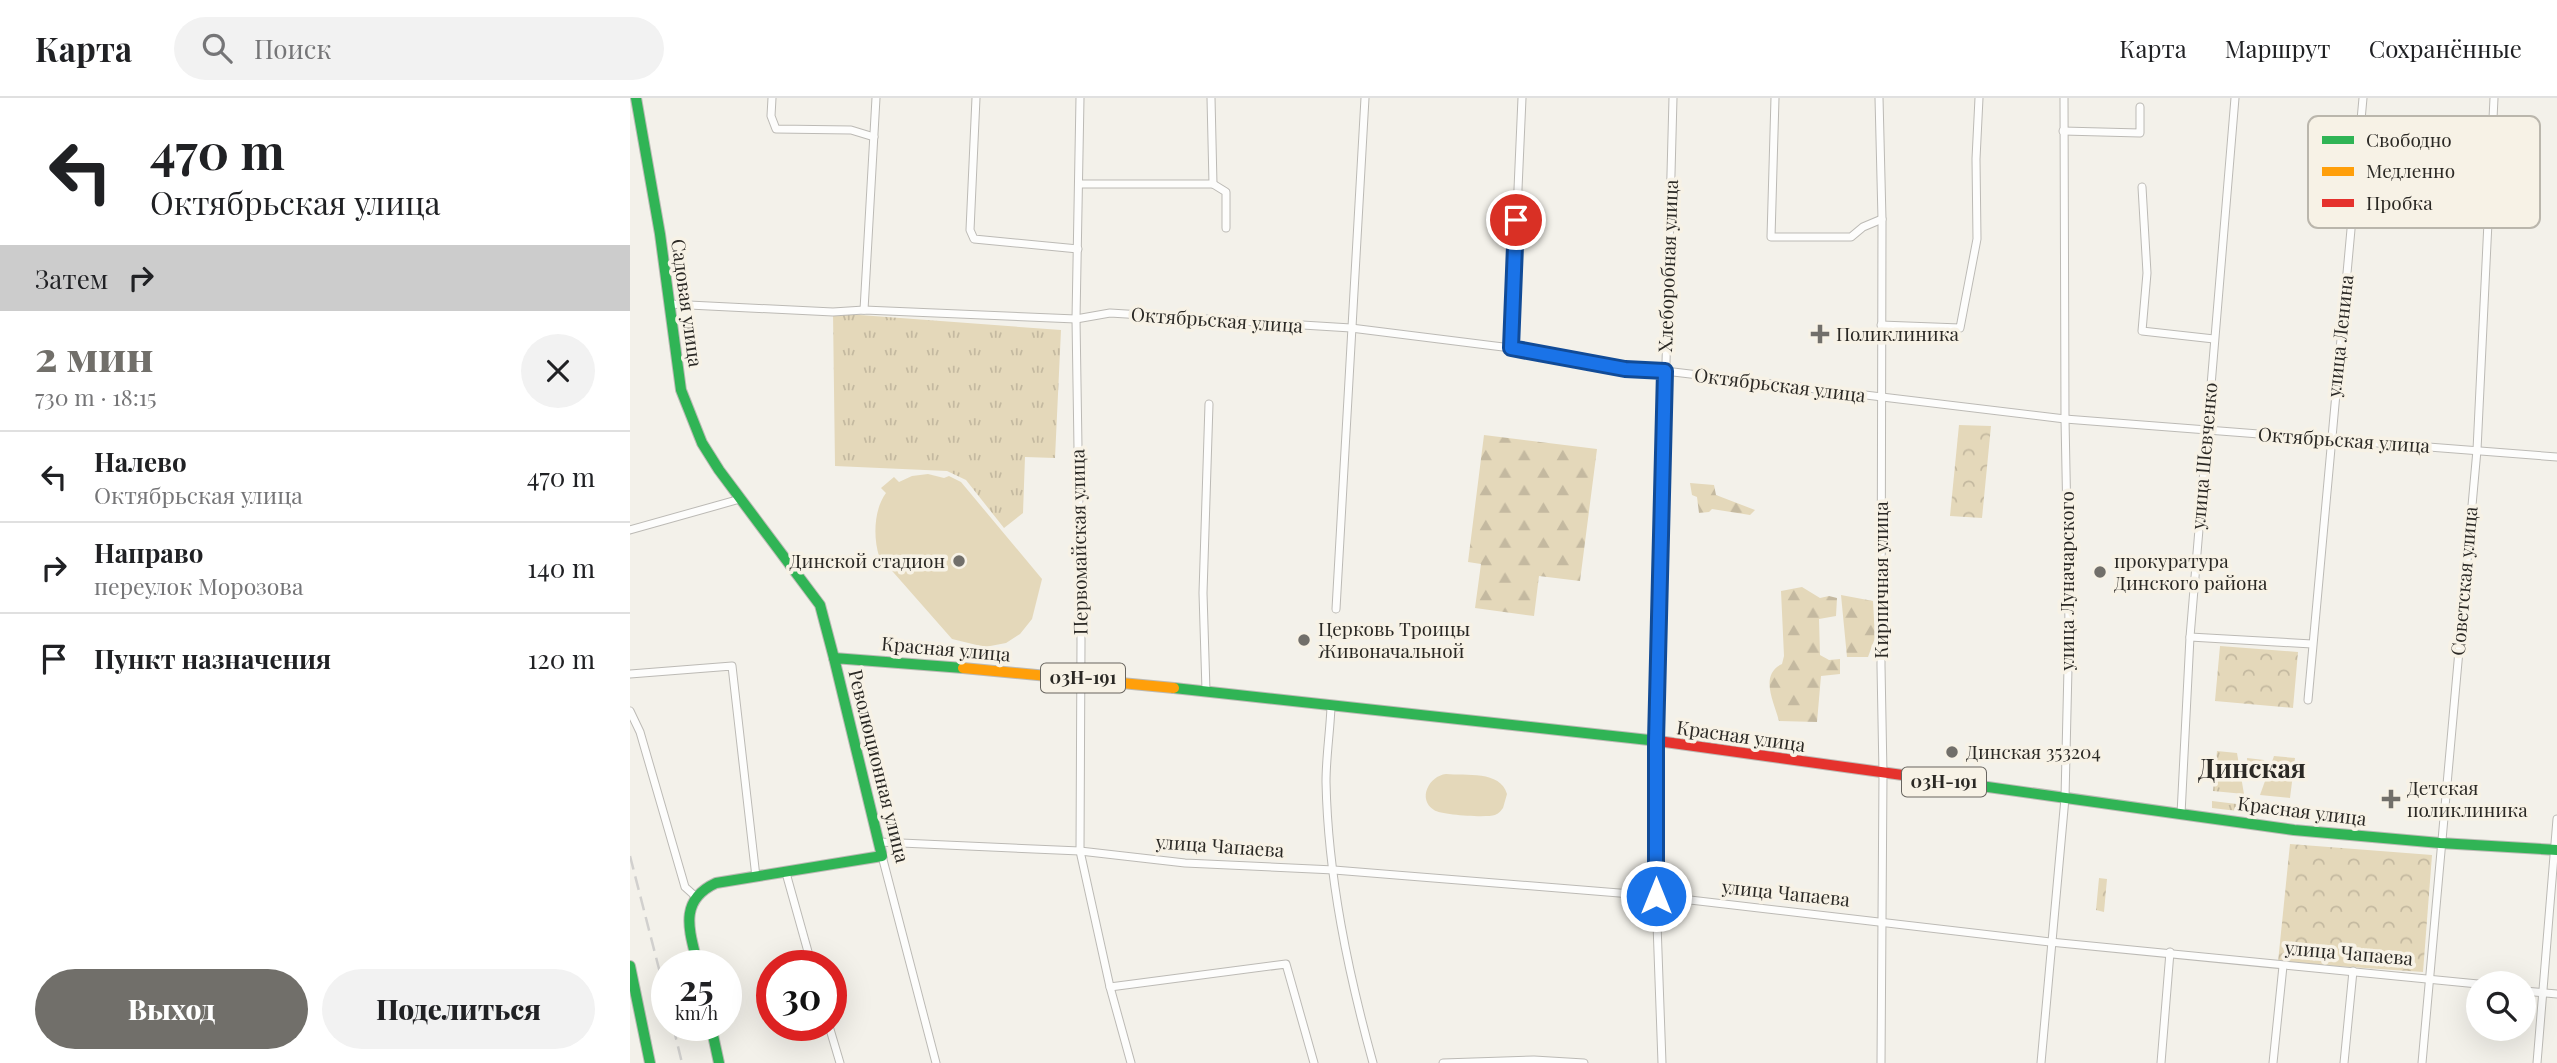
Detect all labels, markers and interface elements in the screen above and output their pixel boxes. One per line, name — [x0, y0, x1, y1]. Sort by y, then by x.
search box — [174, 17, 664, 80]
text: Карта — [35, 26, 132, 70]
icon: search — [198, 29, 236, 67]
text: Поиск — [254, 31, 331, 66]
text: Карта — [2119, 32, 2187, 64]
text: Маршрут — [2225, 32, 2331, 64]
text: Сохранённые — [2369, 32, 2522, 64]
legend — [2308, 116, 2540, 228]
text: 470 m — [150, 117, 285, 182]
icon: left — [35, 126, 126, 217]
text: Свободно — [2366, 126, 2452, 152]
text: Медленно — [2366, 157, 2455, 183]
street label: Хлеборобная улица — [1651, 179, 1683, 353]
text: Октябрьская улица — [150, 180, 441, 223]
text: Пробка — [2366, 189, 2433, 215]
pin — [1486, 190, 1546, 250]
icon: arrive — [1497, 201, 1535, 239]
street label: Садовая улица — [666, 237, 710, 369]
icon: right — [122, 259, 160, 297]
text: Затем — [35, 261, 108, 296]
street label: улица Ленина — [2320, 273, 2358, 399]
street label: Октябрьская улица — [1130, 300, 1305, 338]
place label: Поликлиника — [1836, 320, 1960, 346]
marker: Поликлиника — [1810, 324, 1830, 344]
text: 2 мин — [35, 327, 153, 383]
button: close — [521, 334, 595, 408]
street label: Октябрьская улица — [1693, 361, 1868, 407]
text: 730 m · 18:15 — [35, 381, 157, 412]
street label: улица Шевченко — [2184, 381, 2222, 532]
street label: Октябрьская улица — [2257, 420, 2432, 458]
text: Налево — [94, 444, 187, 479]
street label: Первомайская улица — [1063, 448, 1093, 635]
icon: left — [35, 458, 73, 496]
text: 470 m — [527, 459, 595, 494]
text: Октябрьская улица — [94, 479, 303, 510]
street label: улица Луначарского — [2053, 491, 2079, 672]
street label: Кирпичная улица — [1867, 501, 1893, 659]
street label: Советская улица — [2444, 505, 2483, 657]
text: Направо — [94, 535, 203, 570]
place label: Динской стадион — [790, 547, 945, 573]
place label: прокуратура Динского района — [2114, 547, 2268, 595]
icon: right — [35, 549, 73, 587]
text: 140 m — [527, 550, 595, 585]
marker: Динской стадион — [951, 553, 967, 569]
marker: прокуратура Динского района — [2092, 564, 2108, 580]
text: переулок Морозова — [94, 570, 303, 601]
place label: Церковь Троицы Живоначальной — [1318, 615, 1470, 663]
street label: Красная улица — [880, 629, 1012, 667]
marker: Церковь Троицы Живоначальной — [1296, 632, 1312, 648]
icon: arrive — [35, 640, 73, 678]
text: Пункт назначения — [94, 641, 331, 676]
text: 120 m — [528, 641, 595, 676]
road number: 03Н-191 — [1041, 664, 1125, 692]
street label: Революционная улица — [843, 666, 917, 866]
street label: Красная улица — [1675, 713, 1808, 757]
place label: Динская 353204 — [1966, 738, 2101, 764]
marker: Динская 353204 — [1944, 744, 1960, 760]
district label: Динская — [2198, 750, 2306, 785]
road number: 03Н-191 — [1902, 768, 1986, 796]
place label: Детская поликлиника — [2407, 774, 2528, 822]
street label: Красная улица — [2236, 789, 2369, 831]
marker: Детская поликлиника — [2381, 789, 2401, 809]
street label: улица Чапаева — [1154, 827, 1286, 862]
position arrow — [1619, 859, 1693, 933]
street label: улица Чапаева — [1720, 872, 1852, 912]
street label: улица Чапаева — [2283, 933, 2415, 971]
speed limit sign: 30 — [756, 950, 847, 1041]
text: 25 — [679, 963, 714, 1010]
button: Выход — [35, 969, 308, 1049]
button: Поделиться — [322, 969, 595, 1049]
map controls — [2466, 971, 2536, 1041]
button: search — [2466, 971, 2536, 1041]
text: km/h — [675, 1001, 718, 1025]

